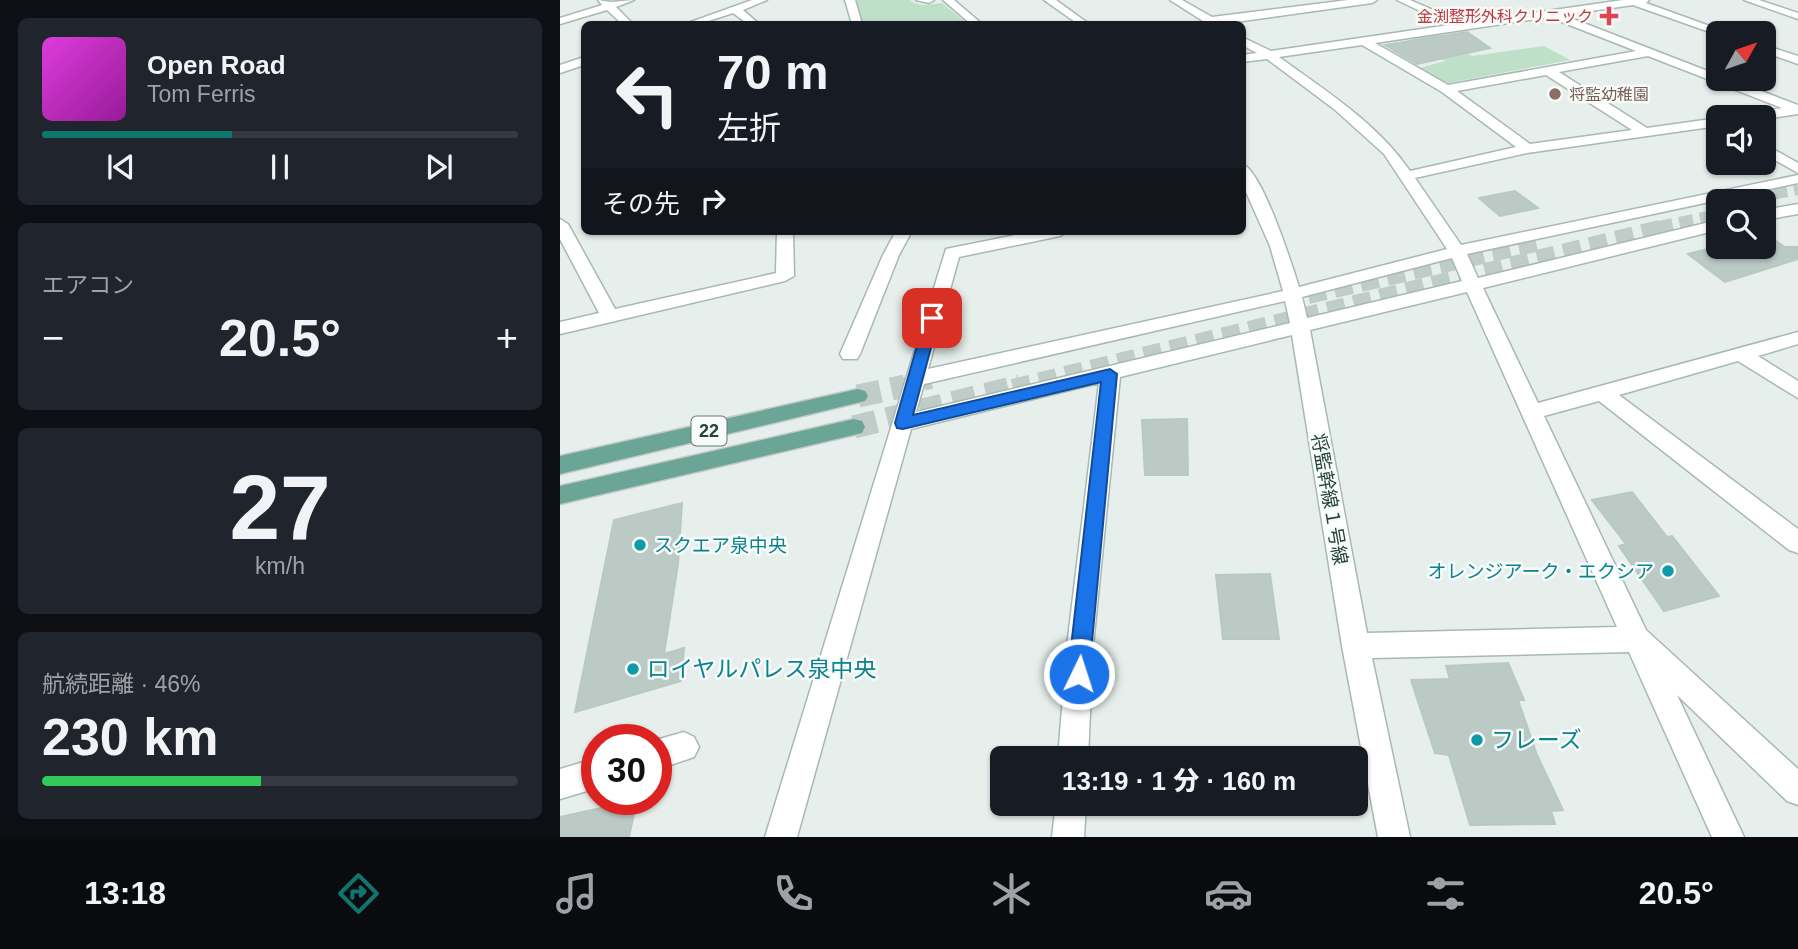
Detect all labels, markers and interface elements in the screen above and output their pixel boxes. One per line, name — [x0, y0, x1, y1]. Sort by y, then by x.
marker: 金渕整形外科クリニック — [1599, 6, 1619, 26]
place label: 金渕整形外科クリニック — [1417, 8, 1593, 25]
north arrow — [1706, 21, 1776, 91]
map controls — [1706, 21, 1776, 259]
text: 70 m — [717, 45, 829, 99]
icon: left — [602, 49, 693, 140]
text: Open Road — [147, 50, 286, 80]
text: Tom Ferris — [147, 81, 256, 107]
marker: 将監幼稚園 — [1547, 86, 1563, 102]
place label: 将監幼稚園 — [1569, 86, 1649, 103]
button: sound — [1706, 105, 1776, 175]
text: 左折 — [717, 110, 781, 146]
icon: previous — [102, 148, 140, 186]
icon: pause — [261, 148, 299, 186]
icon: next — [420, 148, 458, 186]
icon: right — [694, 182, 732, 220]
text: その先 — [602, 189, 680, 219]
button: search — [1706, 189, 1776, 259]
text: エアコン — [42, 272, 134, 298]
pin — [902, 288, 962, 348]
icon: arrive — [913, 299, 951, 337]
text: 20.5° — [219, 309, 341, 367]
text: − — [42, 317, 64, 359]
text: + — [496, 317, 518, 359]
road number: 22 — [692, 416, 726, 446]
street label: 将監幹線１号線 — [1308, 432, 1351, 566]
text: 27 — [229, 457, 331, 558]
place label: スクエア泉中央 — [654, 535, 787, 556]
marker: スクエア泉中央 — [632, 537, 648, 553]
text: km/h — [255, 553, 305, 579]
place label: オレンジアーク・エクシア — [1428, 561, 1654, 582]
marker: オレンジアーク・エクシア — [1660, 563, 1676, 579]
position arrow — [1042, 637, 1116, 711]
place label: ロイヤルパレス泉中央 — [647, 656, 876, 682]
marker: ロイヤルパレス泉中央 — [625, 661, 641, 677]
text: 航続距離 · 46% — [42, 671, 200, 697]
text: 230 km — [42, 708, 218, 766]
speed limit sign: 30 — [581, 724, 672, 815]
place label: フレーズ — [1491, 727, 1582, 753]
marker: フレーズ — [1469, 732, 1485, 748]
text: 13:19 · 1 分 · 160 m — [1062, 766, 1296, 796]
icon: directions — [334, 869, 383, 918]
icon: music — [552, 869, 601, 918]
icon: phone — [769, 869, 818, 918]
icon: climate — [987, 869, 1036, 918]
icon: car — [1204, 869, 1253, 918]
icon: filters — [1421, 869, 1470, 918]
text: 13:18 — [84, 875, 166, 911]
text: 20.5° — [1639, 875, 1714, 911]

